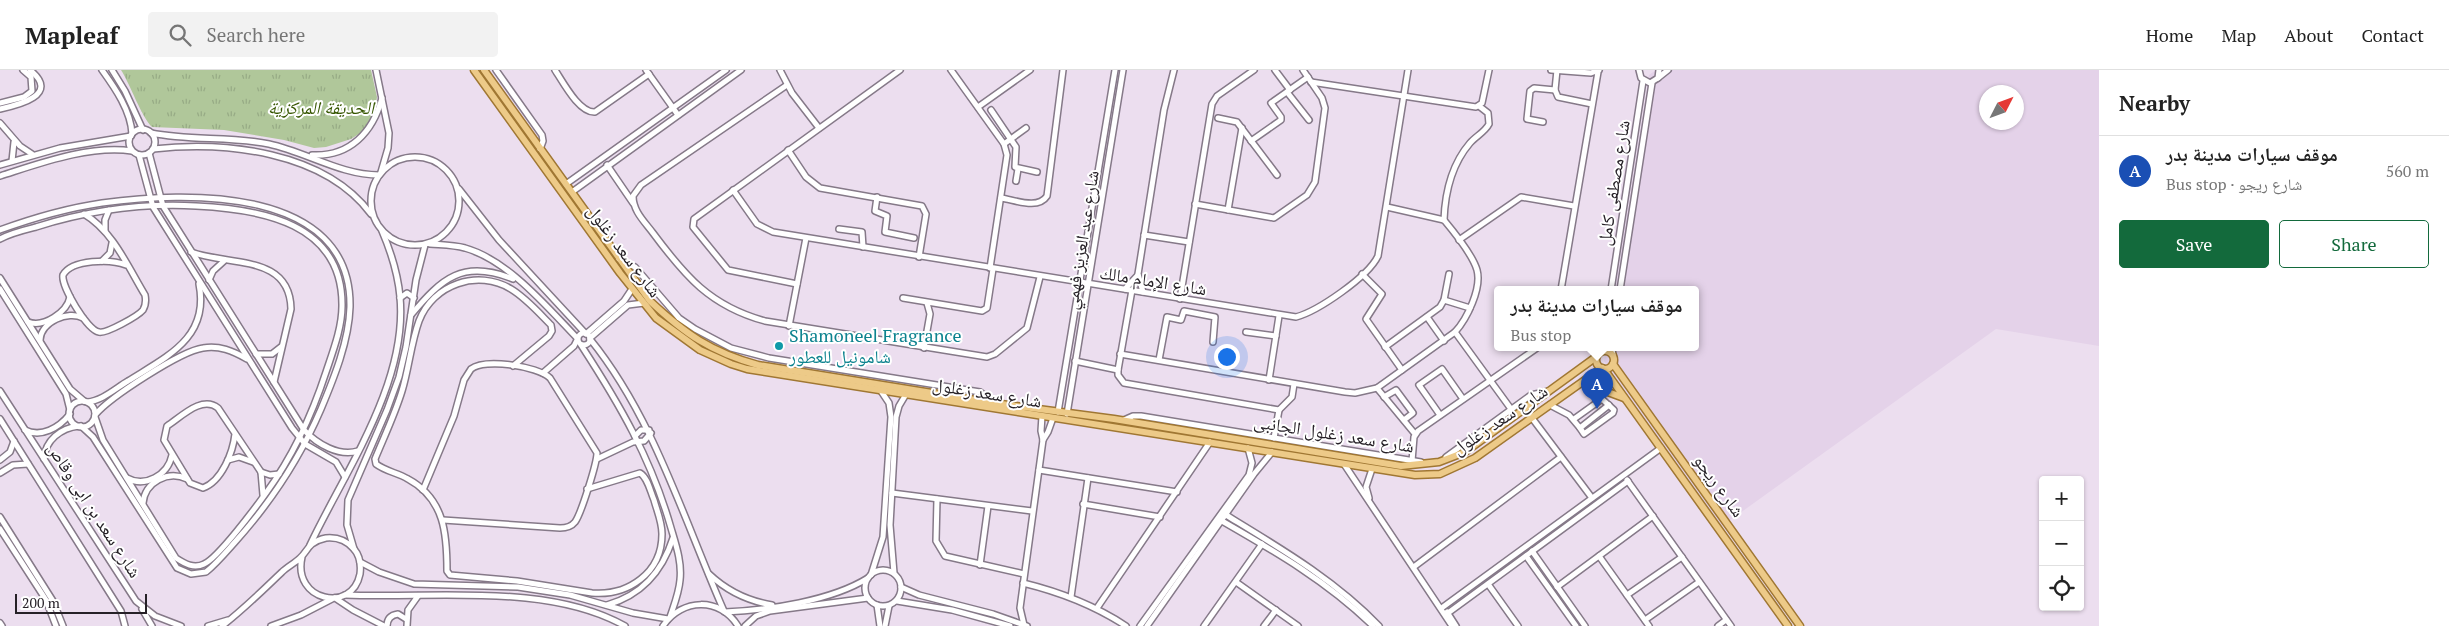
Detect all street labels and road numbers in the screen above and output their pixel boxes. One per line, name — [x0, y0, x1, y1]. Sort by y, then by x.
street label: شارع مصطفى كامل — [1591, 118, 1635, 247]
street label: شارع عبد العزيز فهمي — [1058, 168, 1107, 312]
street label: شارع سعد زغلول — [582, 199, 668, 302]
street label: شارع الإمام مالك — [1098, 260, 1208, 301]
street label: شارع سعد زغلول — [931, 372, 1044, 412]
street label: شارع سعد زغلول — [1447, 378, 1552, 460]
street label: شارع سعد زغلول الجانبى — [1252, 408, 1416, 458]
street label: شارع سعد بن ابى وقاص — [42, 437, 148, 582]
street label: شارع ريجو — [1689, 449, 1751, 522]

